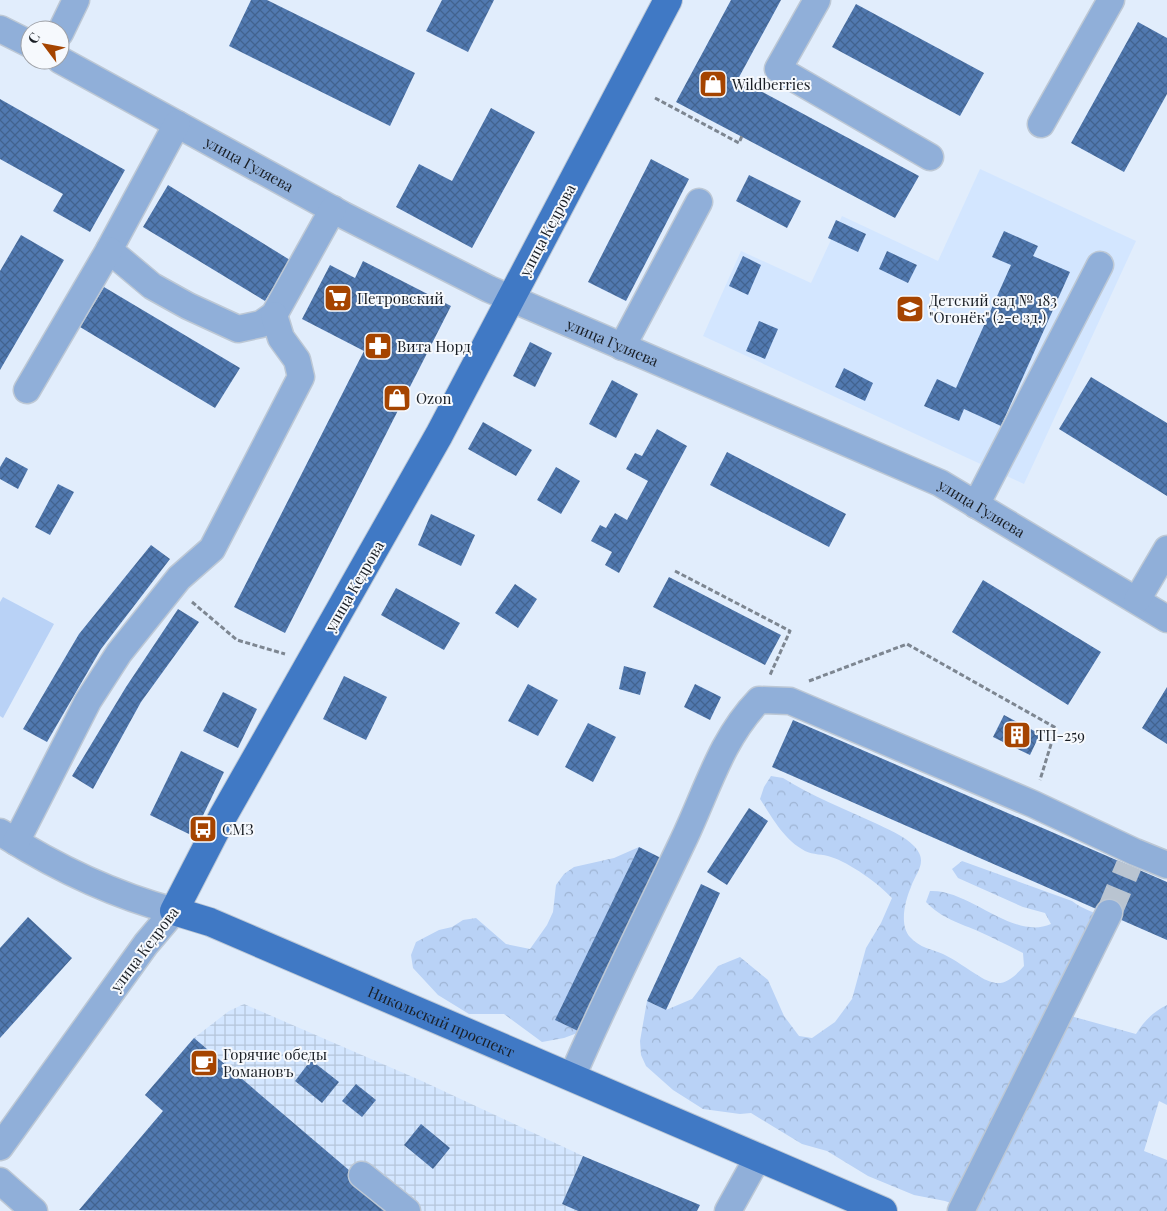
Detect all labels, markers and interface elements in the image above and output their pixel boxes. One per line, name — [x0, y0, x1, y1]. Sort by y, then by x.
north arrow — [20, 20, 70, 70]
text: С — [23, 29, 44, 47]
shop icon: Wildberries — [698, 69, 728, 99]
place label: Wildberries — [731, 74, 811, 94]
street label: улица Гуляева — [201, 131, 298, 196]
street label: улица Кедрова — [514, 180, 580, 280]
supermarket icon: Петровский — [323, 283, 353, 313]
place label: Петровский — [357, 288, 444, 308]
place label: Детский сад № 183 "Огонёк" (2-е зд.) — [929, 290, 1057, 327]
school or university icon: Детский сад № 183 "Огонёк" (2-е зд.) — [895, 294, 925, 324]
street label: улица Гуляева — [563, 313, 662, 371]
pharmacy icon: Вита Норд — [363, 331, 393, 361]
place label: Вита Норд — [397, 336, 471, 356]
shop icon: Ozon — [382, 383, 412, 413]
place label: Ozon — [416, 388, 451, 408]
street label: улица Гуляева — [934, 474, 1029, 542]
street label: улица Кедрова — [319, 536, 388, 636]
building icon: ТП-259 — [1002, 720, 1032, 750]
place label: ТП-259 — [1036, 725, 1085, 745]
bus stop icon: СМЗ — [188, 814, 218, 844]
place label: СМЗ — [222, 819, 254, 839]
street label: улица Кедрова — [105, 902, 183, 996]
street label: Никольский проспект — [365, 981, 518, 1062]
place label: Горячие обеды Романовъ — [223, 1044, 327, 1081]
cafe icon: Горячие обеды Романовъ — [189, 1048, 219, 1078]

